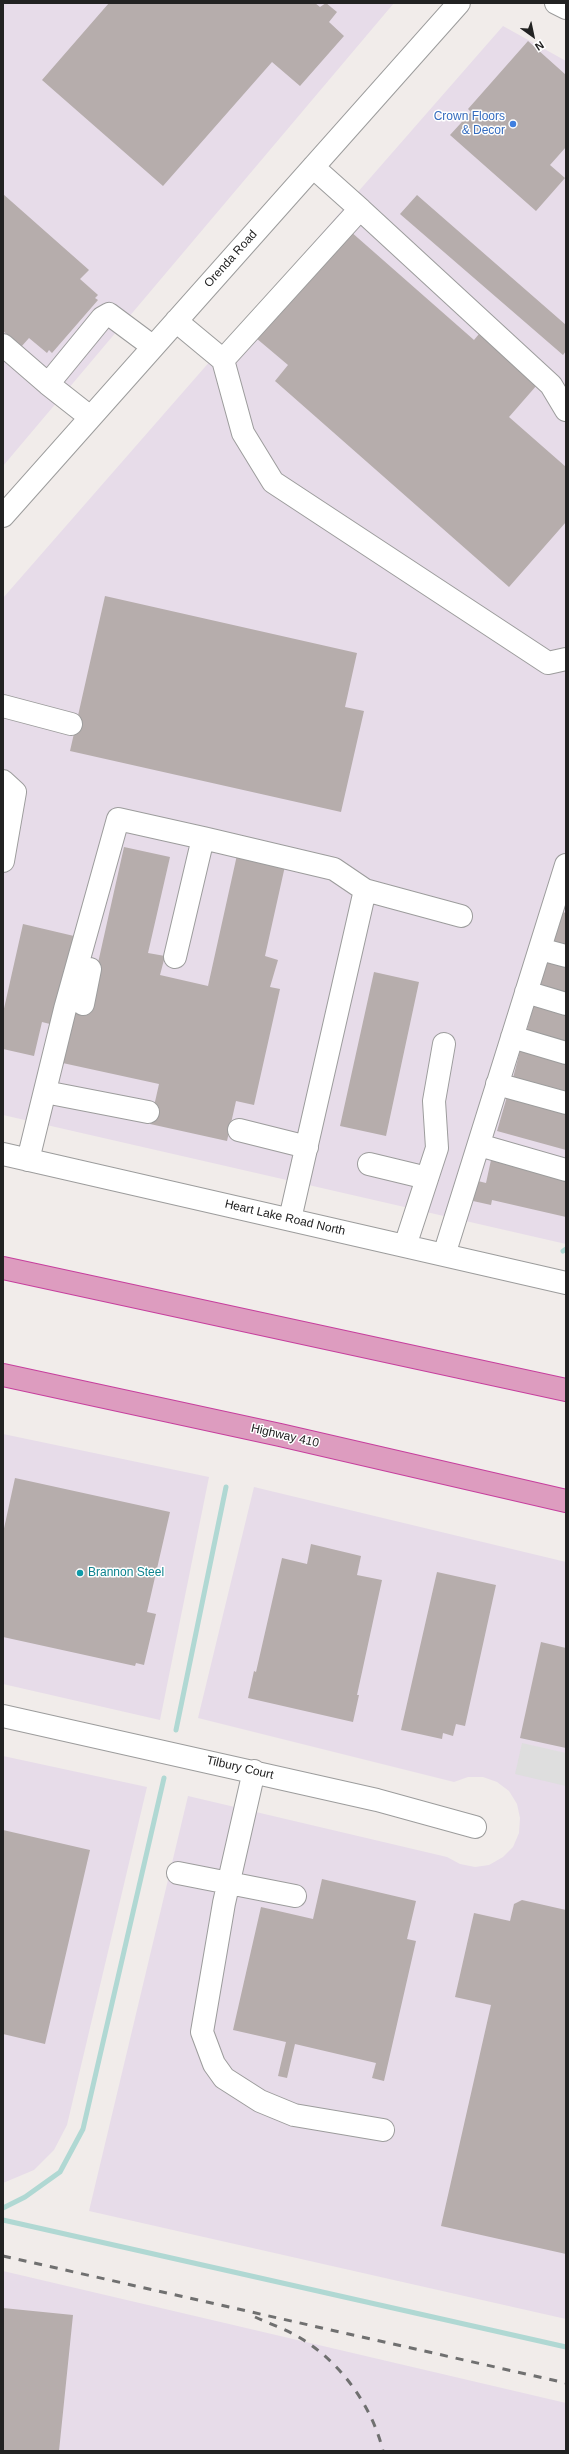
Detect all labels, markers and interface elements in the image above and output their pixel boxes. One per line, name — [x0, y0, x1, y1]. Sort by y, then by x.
north arrow — [513, 16, 553, 56]
text: N — [533, 39, 546, 53]
place label: Crown Floors & Decor — [434, 110, 505, 138]
marker: Crown Floors & Decor — [508, 119, 518, 129]
street label: Orenda Road — [202, 227, 260, 291]
street label: Heart Lake Road North — [223, 1197, 347, 1239]
street label: Highway 410 — [250, 1421, 320, 1451]
place label: Brannon Steel — [88, 1566, 164, 1580]
marker: Brannon Steel — [75, 1568, 85, 1578]
street label: Tilbury Court — [205, 1753, 275, 1783]

